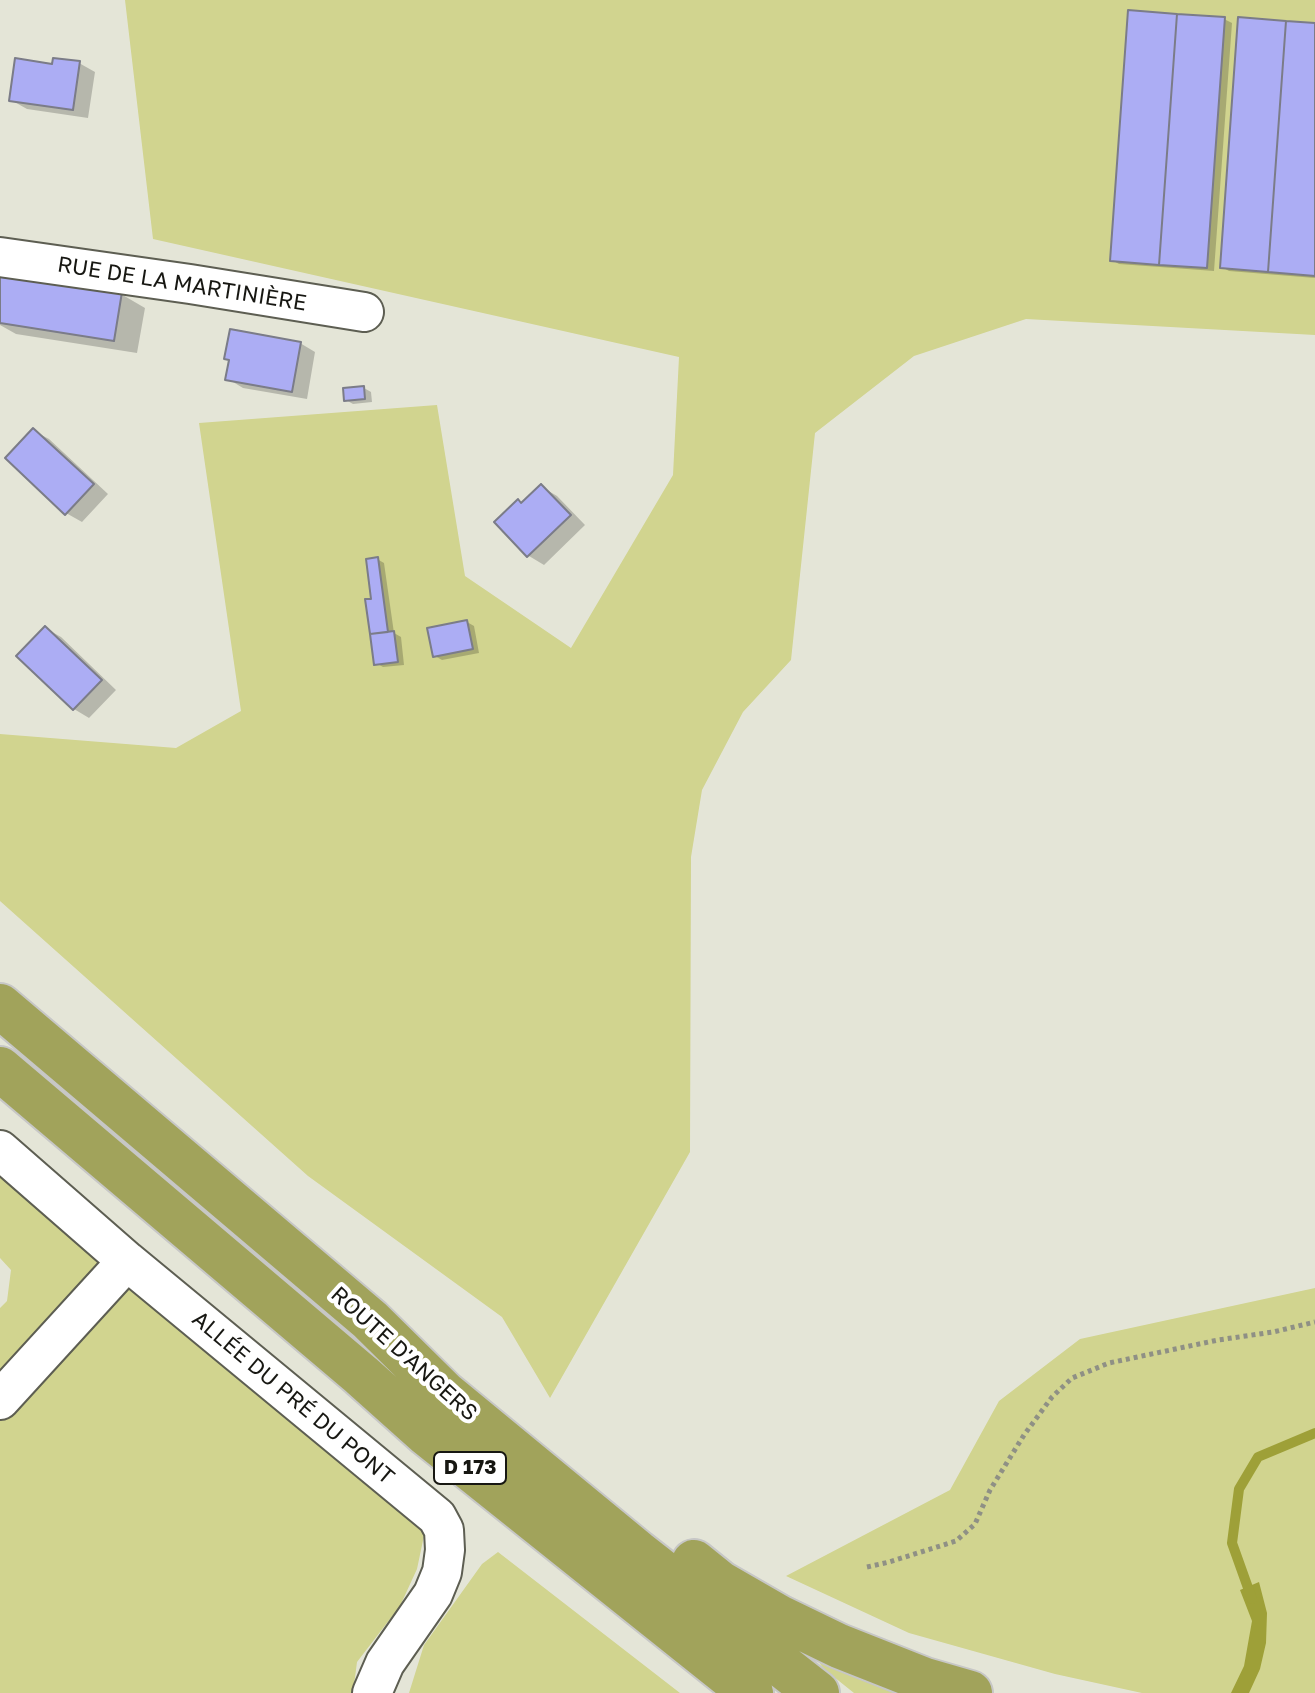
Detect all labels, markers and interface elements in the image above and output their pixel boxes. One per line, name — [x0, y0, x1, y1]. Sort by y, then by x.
street label: RUE DE LA MARTINIÈRE — [56, 251, 308, 317]
street label: ROUTE D'ANGERS — [325, 1281, 483, 1427]
street label: ALLÉE DU PRÉ DU PONT — [187, 1306, 399, 1490]
road number: D 173 — [434, 1452, 506, 1484]

